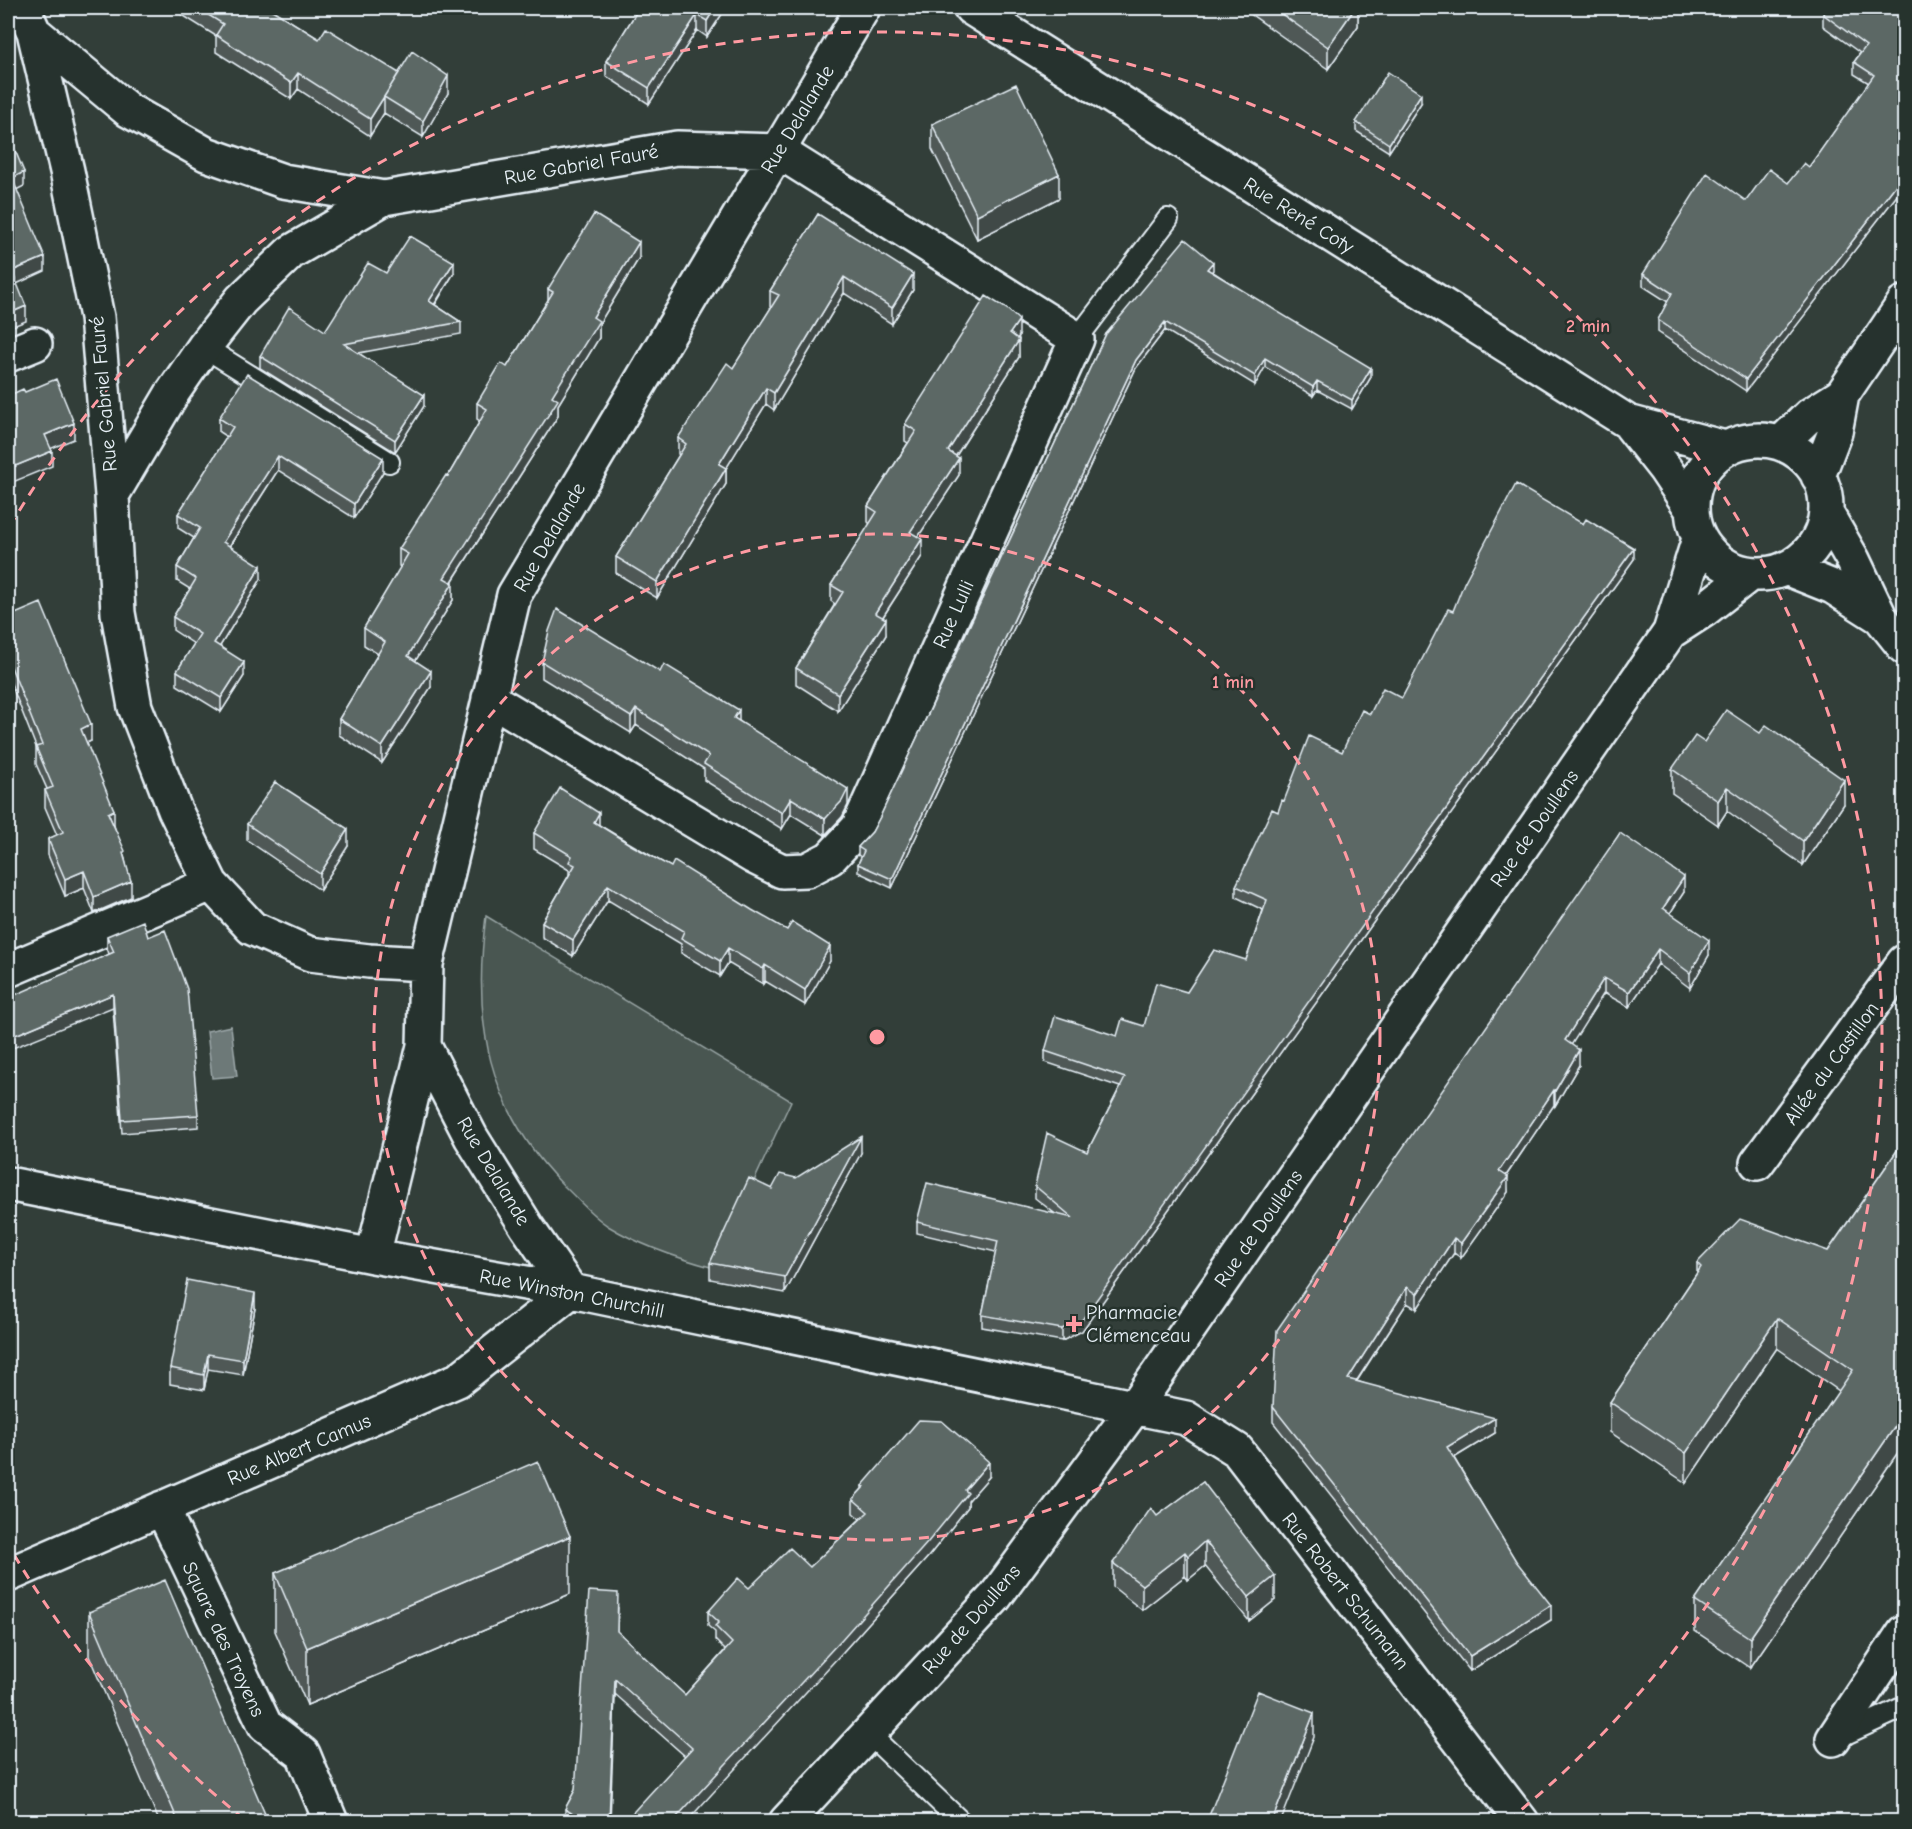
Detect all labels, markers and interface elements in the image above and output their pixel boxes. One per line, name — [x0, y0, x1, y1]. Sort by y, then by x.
street label: Rue Delalande — [756, 61, 839, 178]
street label: Rue Gabriel Fauré — [502, 140, 660, 189]
street label: Rue René Coty — [1239, 172, 1358, 258]
street label: Rue Gabriel Fauré — [85, 315, 122, 473]
text: 2 min — [1566, 316, 1610, 337]
street label: Rue Delalande — [509, 478, 590, 596]
street label: Rue Lulli — [928, 577, 979, 652]
text: 1 min — [1212, 672, 1254, 693]
street label: Rue de Doullens — [1486, 765, 1583, 891]
street label: Allée du Castillon — [1779, 997, 1884, 1129]
centre of rings — [867, 1027, 887, 1047]
street label: Rue Delalande — [452, 1113, 535, 1230]
street label: Rue de Doullens — [1210, 1165, 1307, 1291]
street label: Rue Winston Churchill — [478, 1264, 666, 1323]
place label: Pharmacie Clémenceau — [1086, 1301, 1191, 1347]
marker: Pharmacie Clémenceau — [1067, 1317, 1081, 1331]
street label: Rue Albert Camus — [224, 1409, 374, 1490]
street label: Rue Robert Schumann — [1277, 1508, 1414, 1674]
street label: Square des Troyens — [178, 1558, 270, 1720]
street label: Rue de Doullens — [918, 1560, 1025, 1679]

